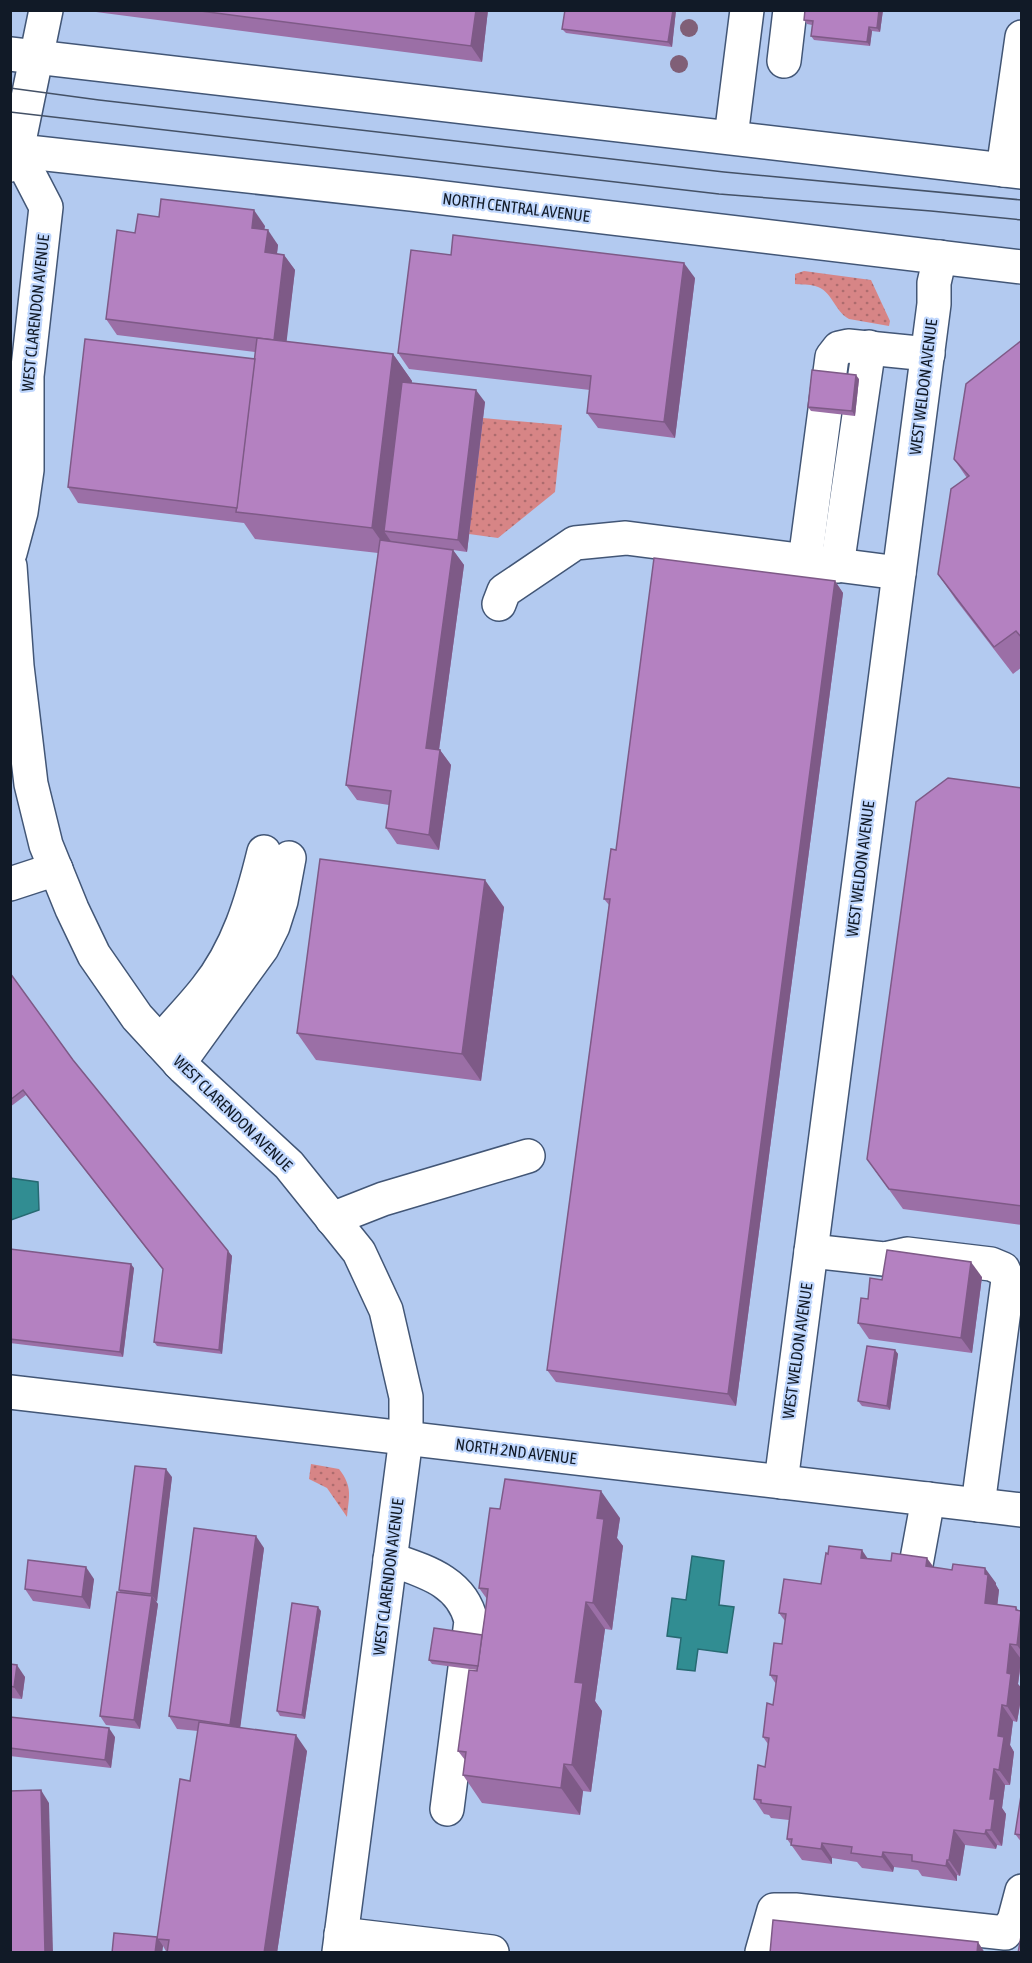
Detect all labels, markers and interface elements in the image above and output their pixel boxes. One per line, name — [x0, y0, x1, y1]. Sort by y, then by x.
street label: NORTH CENTRAL AVENUE — [442, 189, 591, 225]
street label: WEST CLARENDON AVENUE — [18, 233, 52, 392]
street label: WEST WELDON AVENUE — [906, 318, 940, 456]
street label: WEST WELDON AVENUE — [843, 800, 877, 938]
street label: WEST CLARENDON AVENUE — [170, 1052, 296, 1174]
street label: WEST WELDON AVENUE — [779, 1282, 815, 1420]
street label: NORTH 2ND AVENUE — [455, 1435, 577, 1467]
street label: WEST CLARENDON AVENUE — [369, 1497, 407, 1656]

